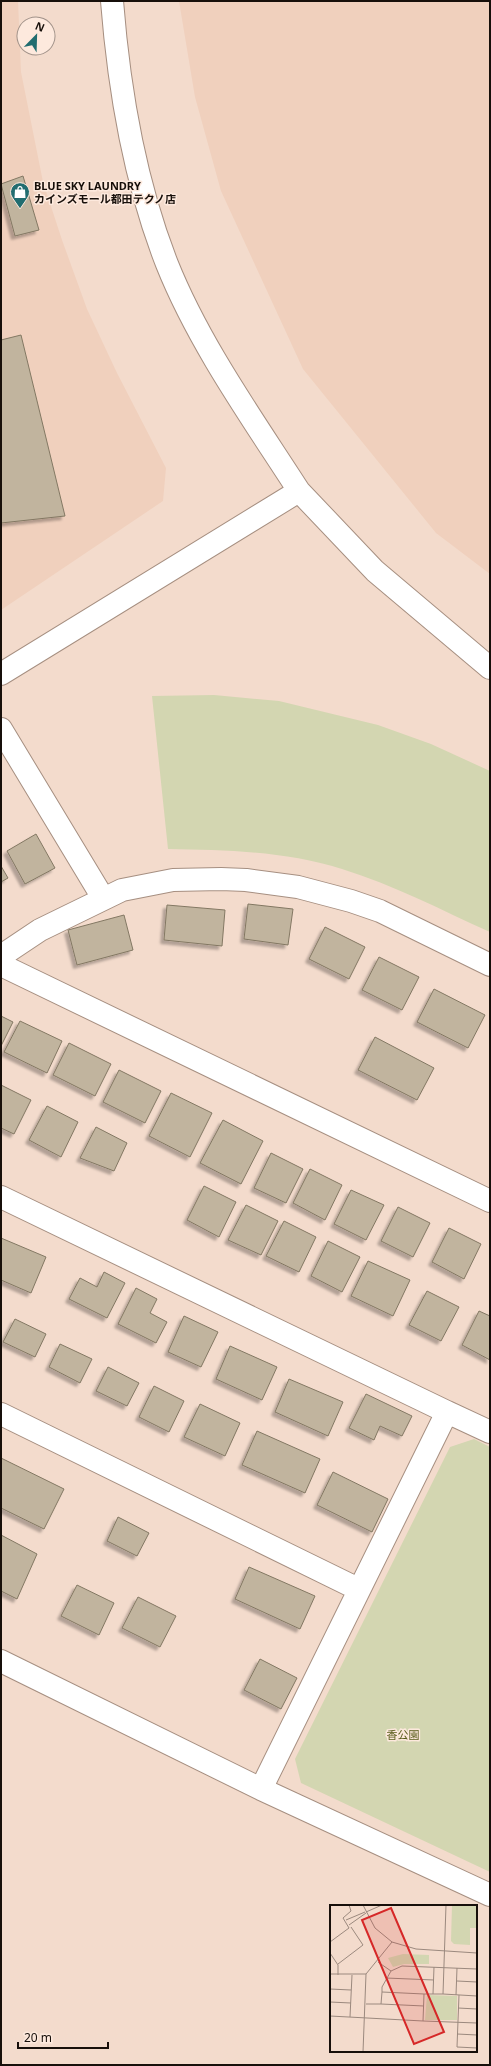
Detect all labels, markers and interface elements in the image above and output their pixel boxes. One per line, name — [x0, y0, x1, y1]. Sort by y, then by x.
north arrow — [16, 16, 56, 56]
text: N — [33, 18, 47, 35]
place label: BLUE SKY LAUNDRY カインズモール都田テクノ店 — [34, 178, 176, 206]
shop icon: BLUE SKY LAUNDRY カインズモール都田テクノ店 — [9, 181, 31, 209]
park label: 香公園 — [387, 1727, 420, 1742]
inset map — [330, 1905, 477, 2052]
scale bar — [18, 2024, 108, 2050]
text: 20 m — [24, 2029, 52, 2046]

